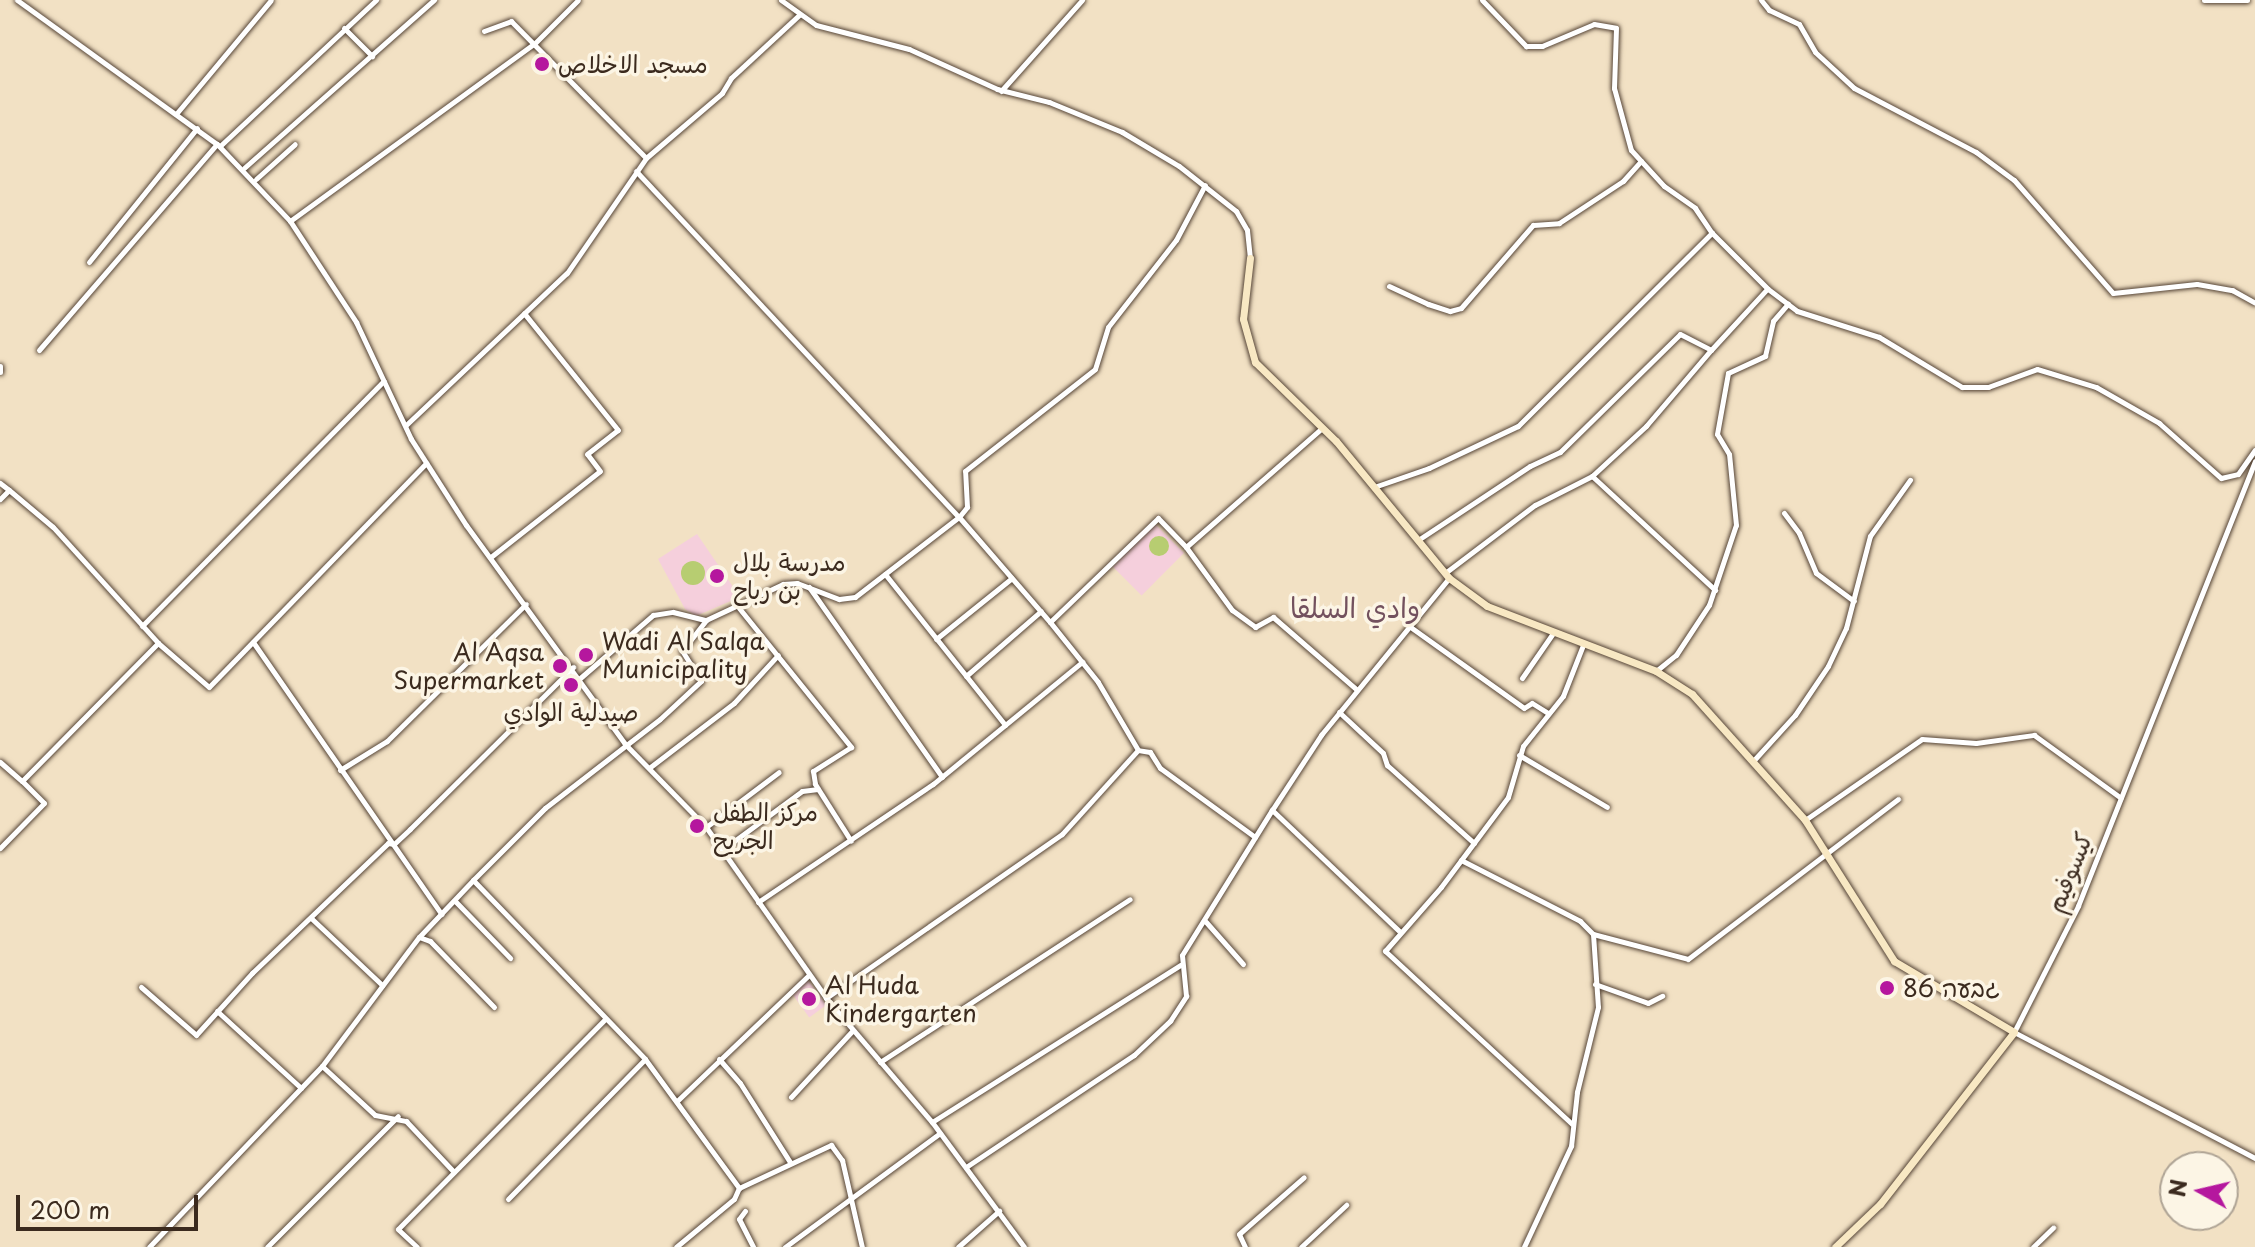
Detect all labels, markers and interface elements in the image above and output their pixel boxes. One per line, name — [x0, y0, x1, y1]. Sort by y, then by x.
place label: مسجد الاخلاص — [558, 50, 708, 78]
marker: مسجد الاخلاص — [533, 55, 551, 73]
place label: مدرسة بلال بن رباح — [733, 548, 846, 604]
marker: مدرسة بلال بن رباح — [708, 567, 726, 585]
district label: وادي السلقا — [1290, 590, 1420, 624]
place label: Wadi Al Salqa Municipality — [602, 627, 767, 683]
place label: Al Aqsa Supermarket — [393, 638, 544, 694]
marker: Wadi Al Salqa Municipality — [577, 646, 595, 664]
marker: Al Aqsa Supermarket — [551, 657, 569, 675]
marker: صيدلية الوادي — [562, 676, 580, 694]
place label: صيدلية الوادي — [504, 698, 638, 726]
place label: مركز الطفل الجريح — [713, 798, 818, 854]
marker: مركز الطفل الجريح — [688, 817, 706, 835]
street label: كيسوفيم — [2040, 828, 2098, 916]
place label: Al Huda Kindergarten — [825, 971, 977, 1027]
place label: גבעה 86 — [1903, 974, 2000, 1002]
marker: גבעה 86 — [1878, 979, 1896, 997]
marker: Al Huda Kindergarten — [800, 990, 818, 1008]
north arrow — [2159, 1151, 2239, 1231]
text: N — [2159, 1177, 2194, 1199]
scale bar — [20, 1179, 202, 1229]
text: 200 m — [30, 1191, 110, 1227]

